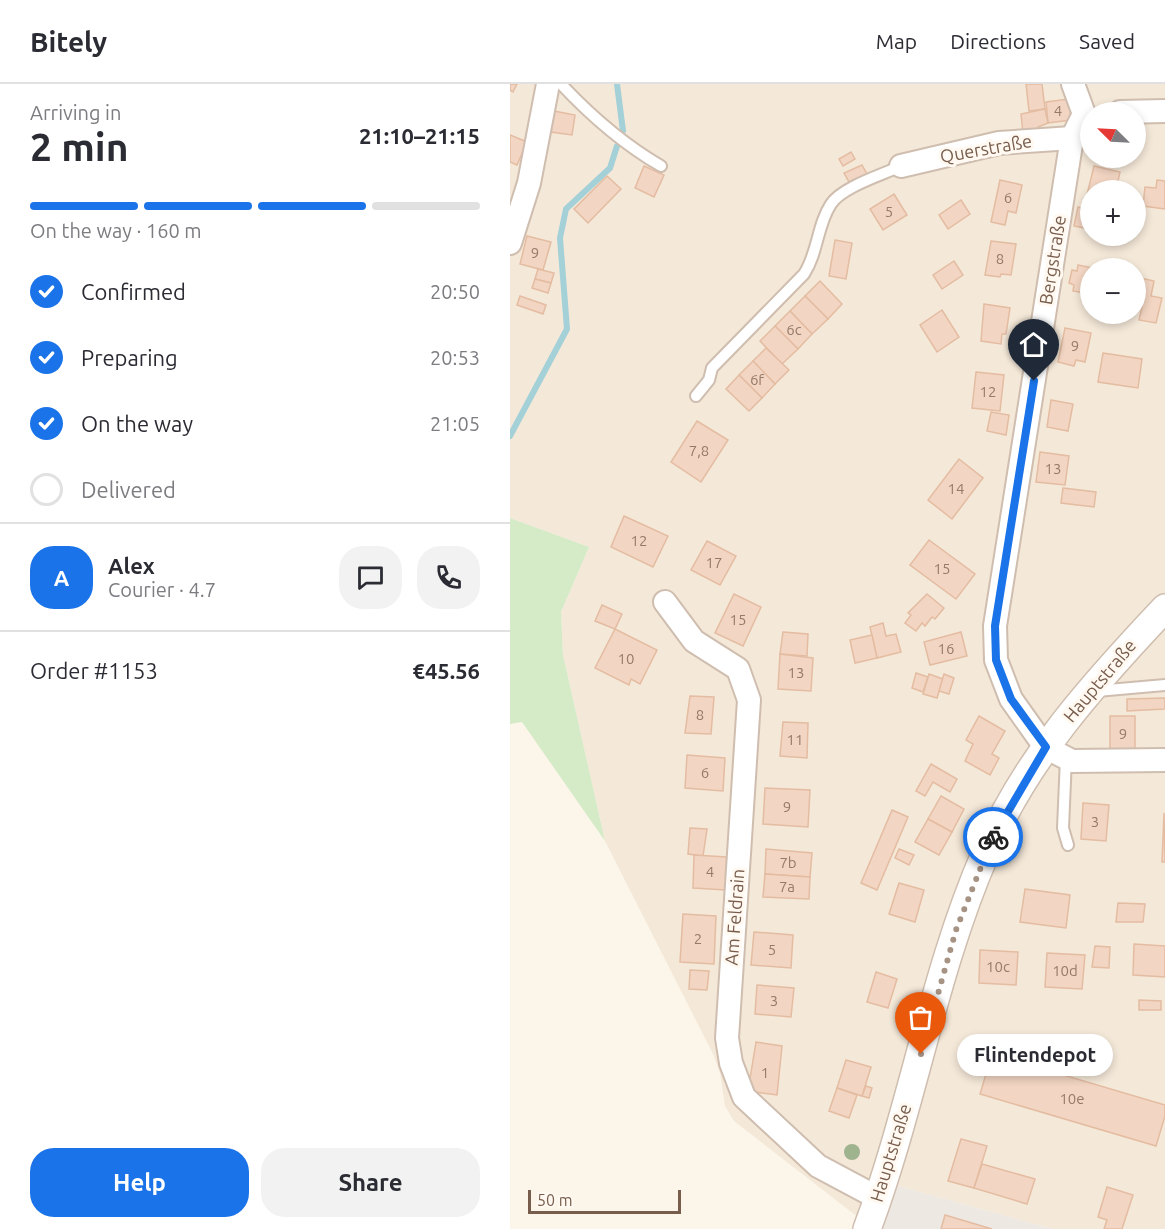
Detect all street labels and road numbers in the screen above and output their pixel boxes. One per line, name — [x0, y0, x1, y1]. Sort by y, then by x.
street label: Querstraße — [938, 130, 1033, 167]
street label: Bergstraße — [1035, 214, 1069, 306]
street label: Hauptstraße — [1059, 635, 1139, 726]
street label: Am Feldrain — [721, 868, 747, 966]
street label: Hauptstraße — [866, 1101, 914, 1204]

